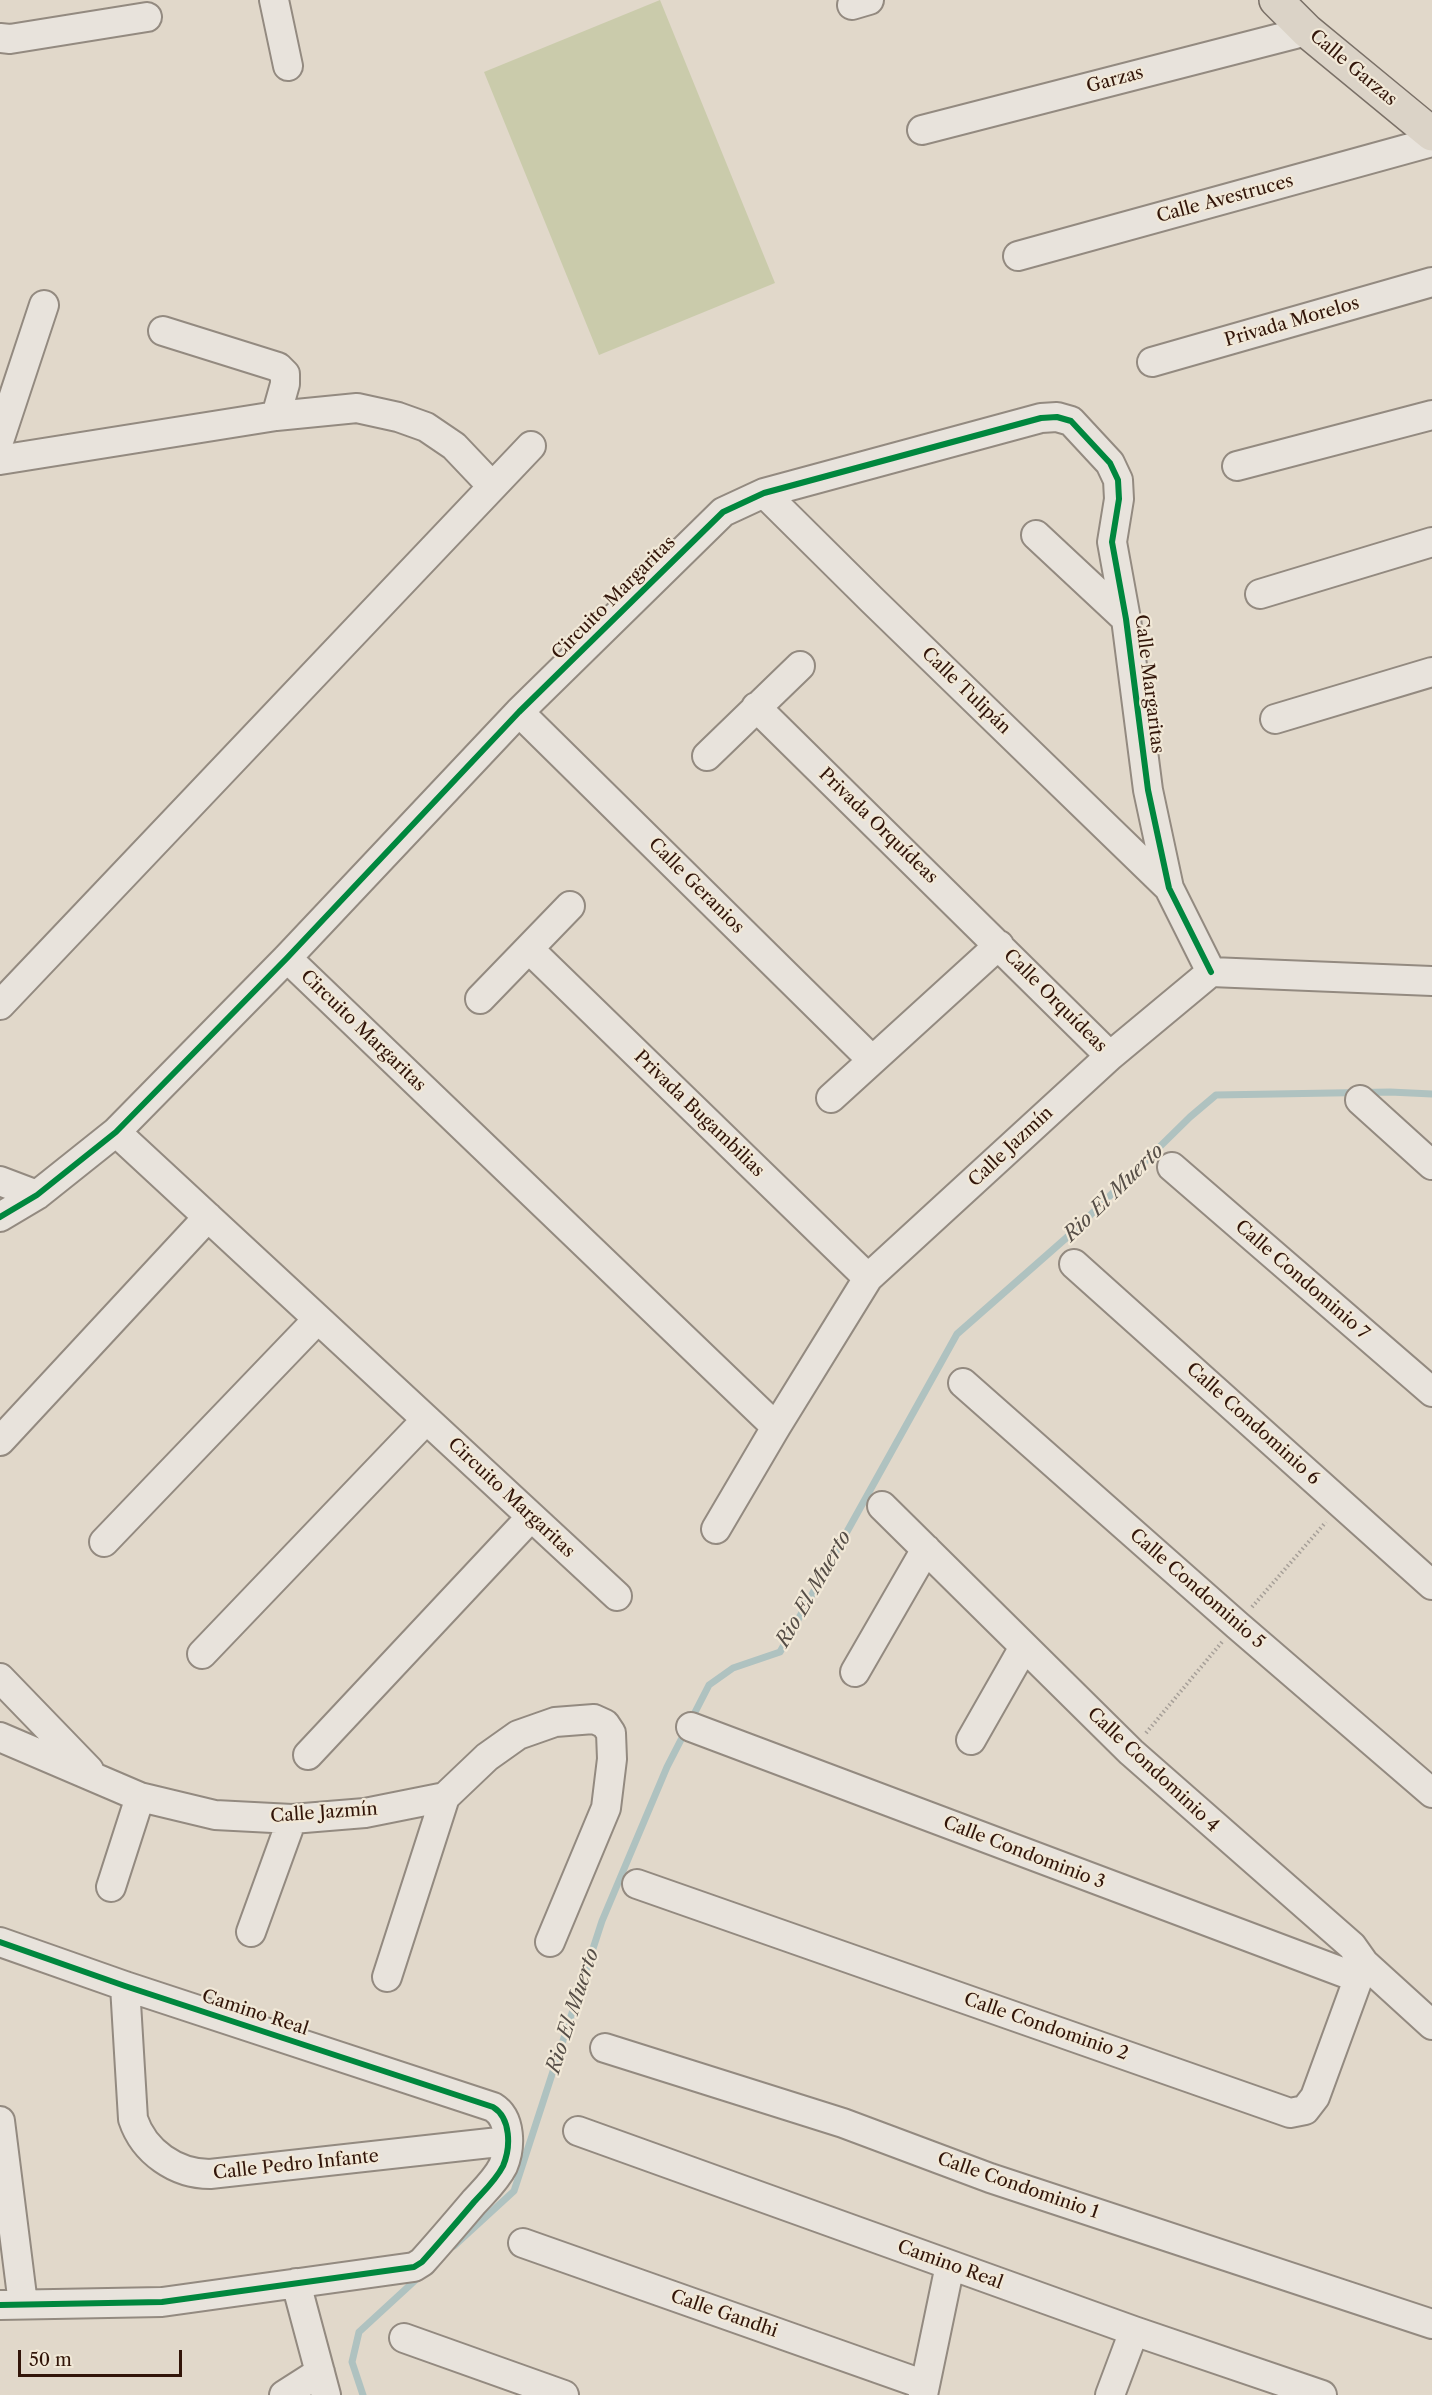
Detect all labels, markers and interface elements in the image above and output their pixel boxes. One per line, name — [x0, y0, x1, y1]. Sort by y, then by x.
street label: Calle Garzas — [1305, 25, 1401, 111]
street label: Garzas — [1084, 62, 1146, 98]
street label: Calle Avestruces — [1154, 170, 1296, 228]
street label: Privada Morelos — [1222, 292, 1362, 352]
street label: Circuito Margaritas — [548, 532, 680, 664]
street label: Calle Margaritas — [1130, 613, 1168, 755]
street label: Calle Tulipán — [917, 643, 1015, 739]
street label: Privada Orquídeas — [814, 764, 942, 888]
street label: Calle Geranios — [644, 834, 748, 938]
street label: Calle Orquídeas — [999, 945, 1111, 1057]
street label: Circuito Margaritas — [296, 966, 430, 1096]
street label: Privada Bugambilias — [629, 1046, 769, 1182]
street label: Calle Jazmín — [964, 1102, 1058, 1192]
water label: Rio El Muerto — [1059, 1139, 1169, 1247]
street label: Calle Condominio 7 — [1230, 1216, 1374, 1344]
street label: Calle Condominio 6 — [1182, 1358, 1324, 1490]
street label: Circuito Margaritas — [443, 1434, 579, 1562]
street label: Calle Condominio 5 — [1125, 1525, 1269, 1653]
water label: Rio El Muerto — [771, 1527, 857, 1651]
street label: Calle Condominio 4 — [1083, 1703, 1223, 1837]
street label: Calle Jazmín — [270, 1798, 378, 1828]
street label: Calle Condominio 3 — [940, 1812, 1108, 1894]
water label: Rio El Muerto — [541, 1945, 605, 2077]
street label: Camino Real — [199, 1986, 311, 2040]
street label: Calle Condominio 2 — [961, 1989, 1131, 2065]
street label: Calle Pedro Infante — [212, 2146, 380, 2184]
street label: Calle Condominio 1 — [934, 2148, 1102, 2224]
street label: Camino Real — [894, 2236, 1006, 2294]
street label: Calle Gandhi — [668, 2286, 780, 2342]
scale bar — [21, 2338, 184, 2376]
text: 50 m — [29, 2349, 72, 2371]

